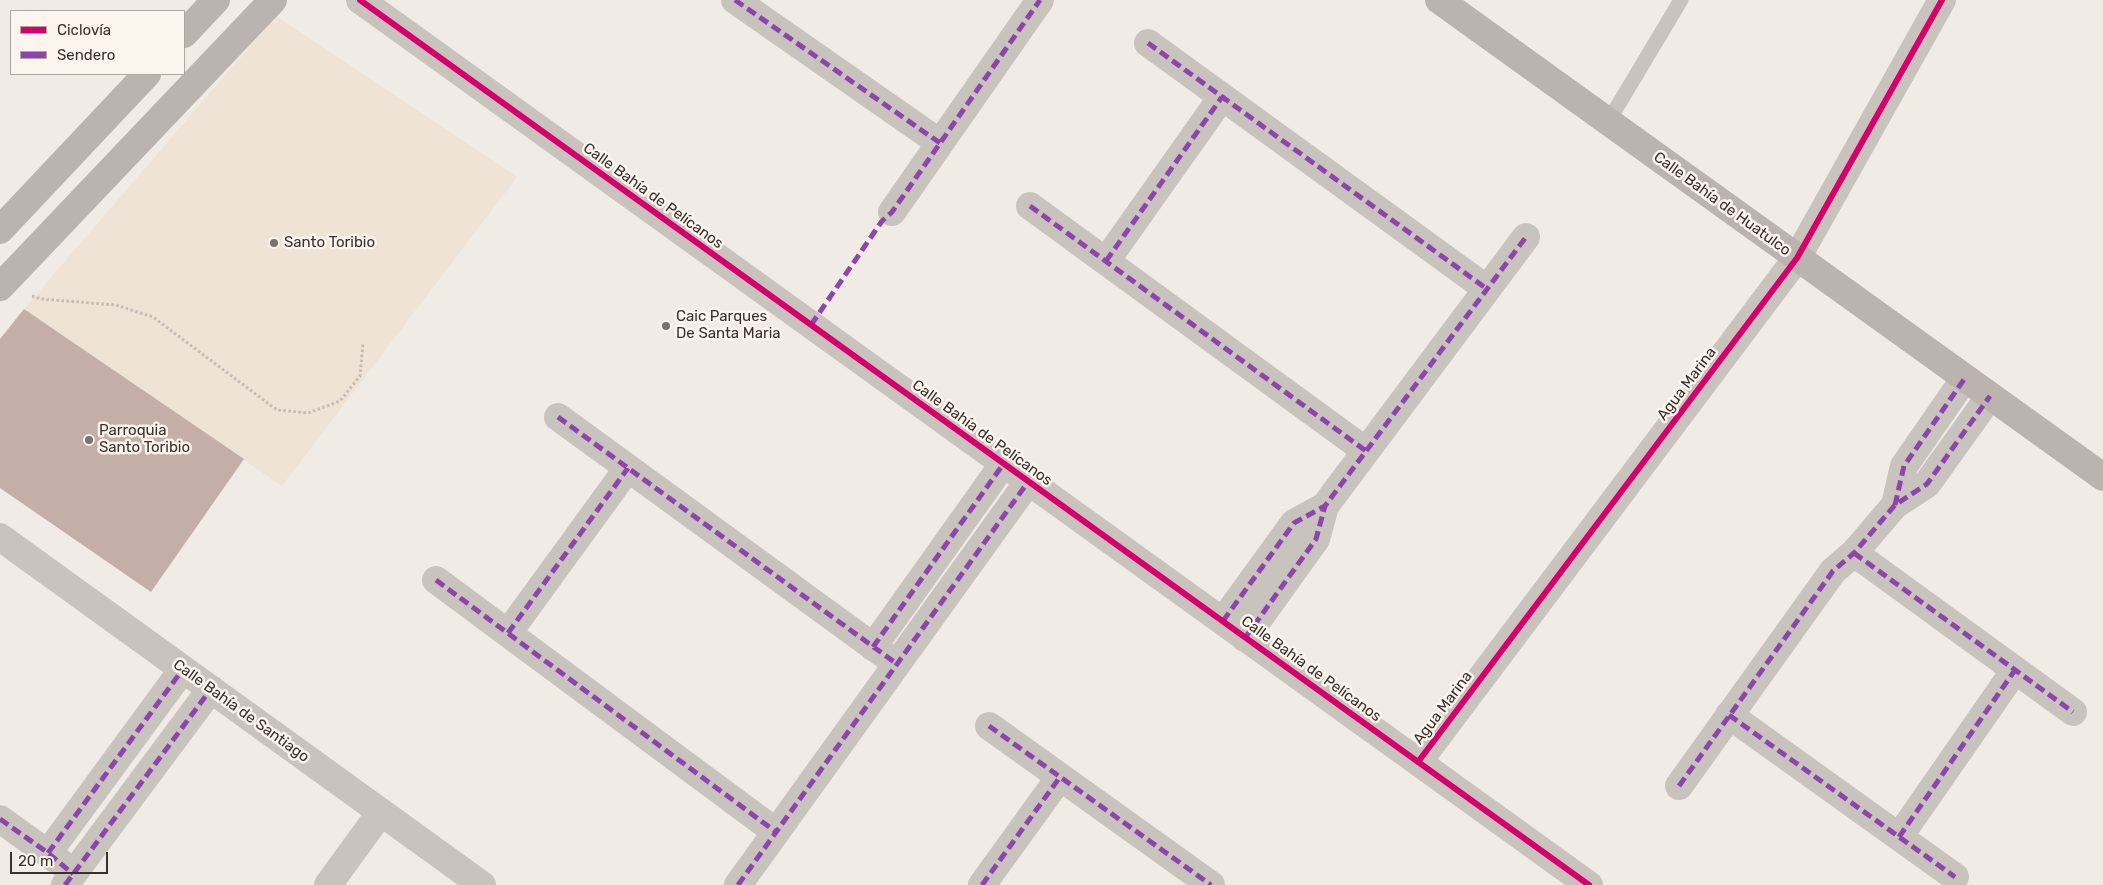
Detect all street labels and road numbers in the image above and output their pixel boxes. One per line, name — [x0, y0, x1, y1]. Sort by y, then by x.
street label: Calle Bahía de Pelícanos — [579, 139, 727, 253]
street label: Calle Bahía de Huatulco — [1650, 148, 1794, 260]
street label: Agua Marina — [1654, 344, 1720, 424]
street label: Calle Bahía de Pelícanos — [908, 376, 1056, 490]
street label: Calle Bahía de Pelícanos — [1237, 612, 1385, 726]
street label: Calle Bahía de Santiago — [170, 656, 312, 766]
street label: Agua Marina — [1410, 668, 1476, 748]

